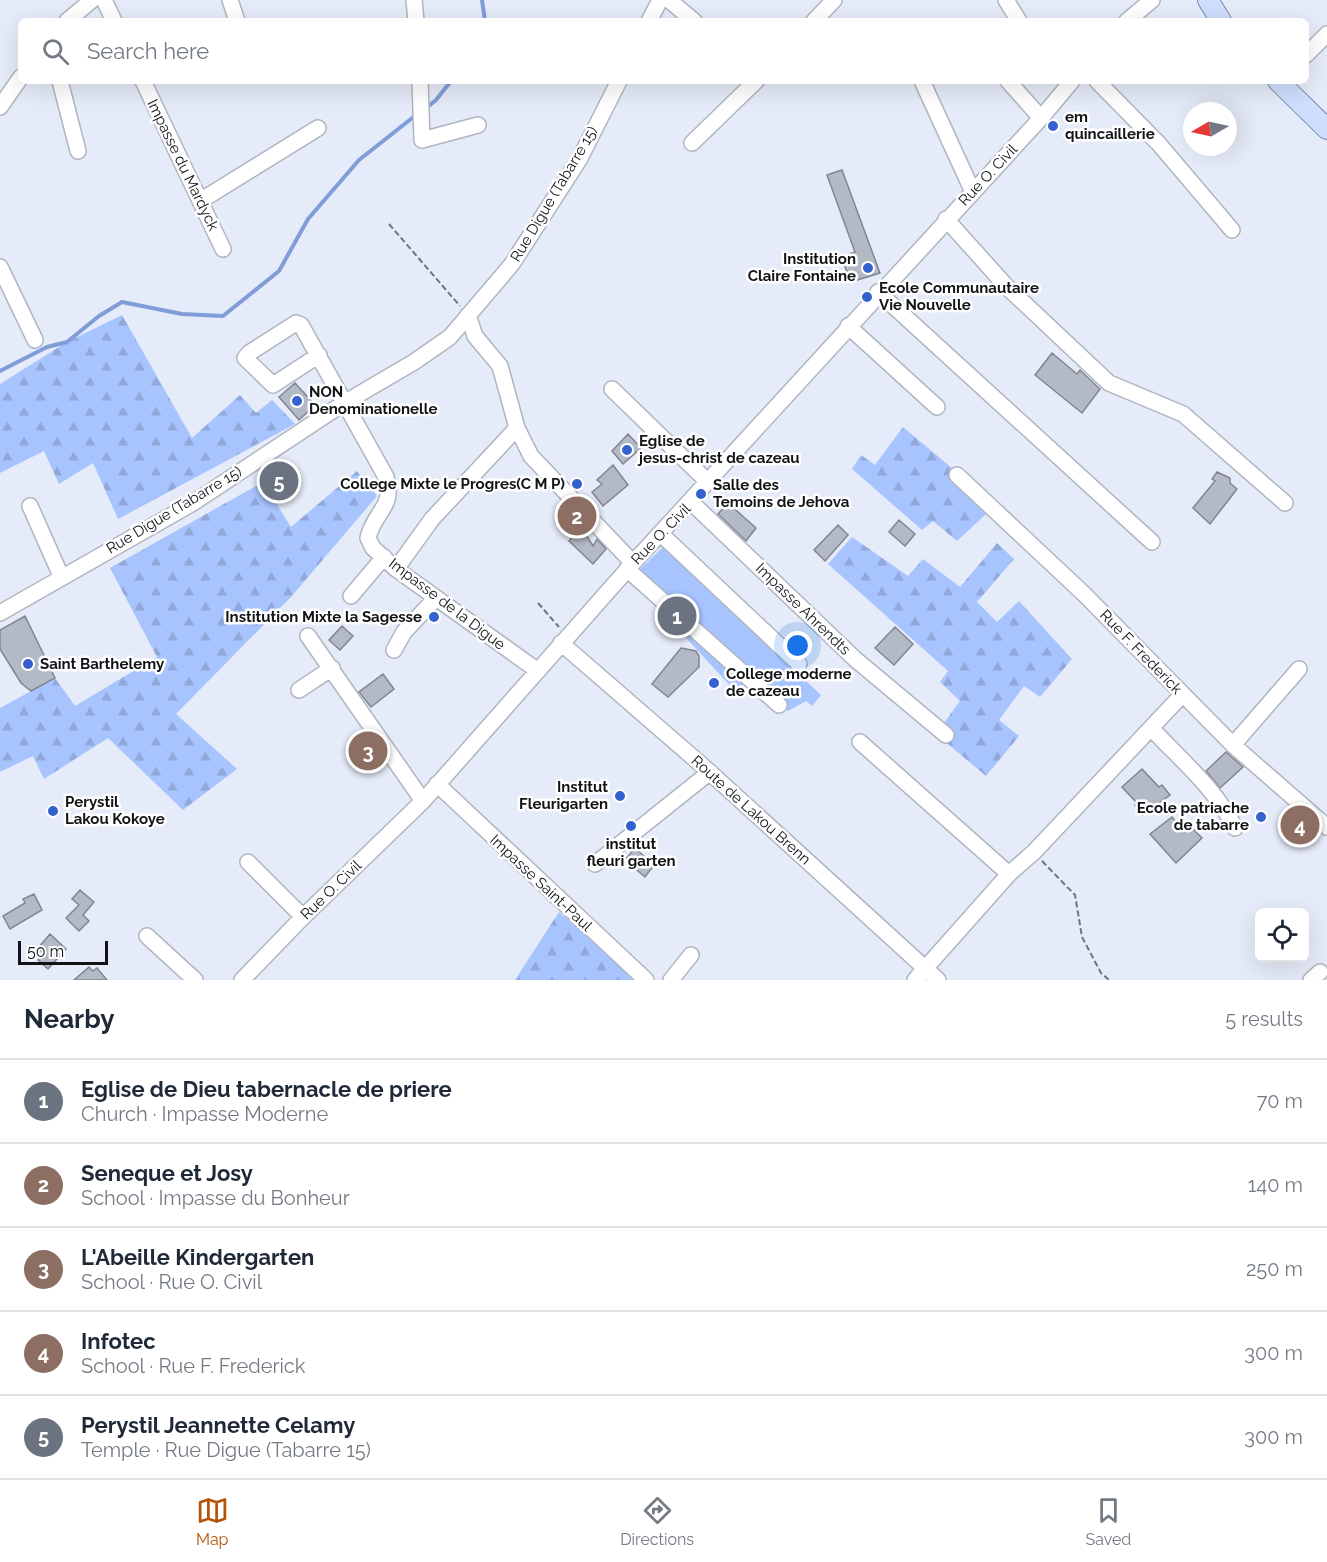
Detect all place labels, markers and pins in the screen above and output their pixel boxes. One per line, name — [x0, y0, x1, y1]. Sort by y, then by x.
place label: em quincaillerie — [1065, 108, 1155, 143]
marker: em quincaillerie — [1046, 119, 1060, 133]
place label: Institution Claire Fontaine — [748, 250, 856, 285]
marker: Institution Claire Fontaine — [861, 261, 875, 275]
place label: Ecole Communautaire Vie Nouvelle — [879, 279, 1039, 314]
marker: Ecole Communautaire Vie Nouvelle — [860, 290, 874, 304]
place label: NON Denominationelle — [309, 383, 437, 418]
marker: NON Denominationelle — [290, 394, 304, 408]
place label: Eglise de jesus-christ de cazeau — [637, 432, 800, 467]
marker: Eglise de jesus-christ de cazeau — [620, 443, 634, 457]
pin: 5 — [260, 458, 298, 504]
place label: College Mixte le Progres(C M P) — [340, 475, 565, 493]
place label: Salle des Temoins de Jehova — [713, 476, 850, 511]
marker: College Mixte le Progres(C M P) — [570, 477, 584, 491]
marker: Salle des Temoins de Jehova — [694, 487, 708, 501]
pin: 2 — [558, 494, 596, 538]
pin: 1 — [658, 594, 696, 638]
place label: Institution Mixte la Sagesse — [225, 608, 422, 626]
marker: Institution Mixte la Sagesse — [427, 610, 441, 624]
place label: Saint Barthelemy — [40, 655, 165, 673]
marker: Saint Barthelemy — [21, 657, 35, 671]
place label: College moderne de cazeau — [726, 665, 852, 700]
marker: College moderne de cazeau — [707, 676, 721, 690]
pin: 3 — [348, 728, 388, 774]
place label: Institut Fleurigarten — [519, 778, 608, 813]
marker: Institut Fleurigarten — [613, 789, 627, 803]
place label: Perystil Lakou Kokoye — [65, 793, 165, 828]
place label: Ecole patriache de tabarre — [1137, 799, 1249, 834]
pin: 4 — [1280, 802, 1320, 848]
marker: Perystil Lakou Kokoye — [46, 804, 60, 818]
marker: Ecole patriache de tabarre — [1254, 810, 1268, 824]
marker: institut fleuri garten — [624, 819, 638, 833]
place label: institut fleuri garten — [587, 835, 675, 870]

